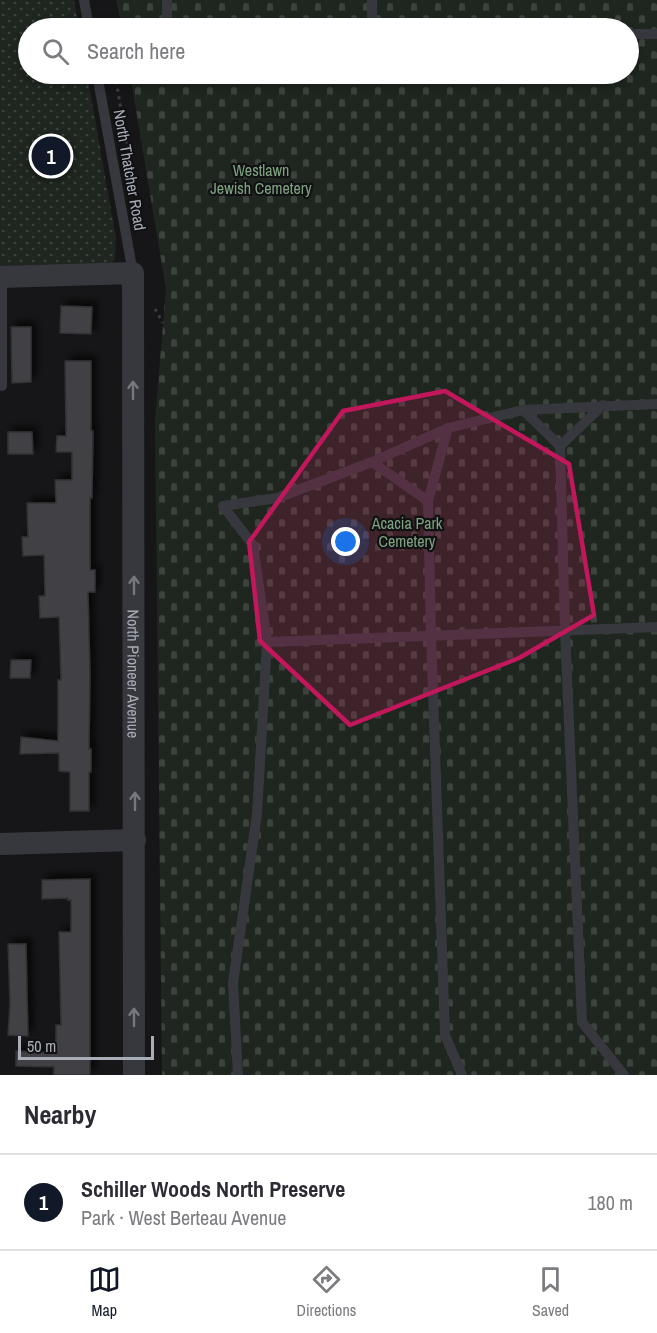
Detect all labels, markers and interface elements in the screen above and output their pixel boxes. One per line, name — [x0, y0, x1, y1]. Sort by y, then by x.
search box — [18, 18, 639, 84]
icon: search — [39, 35, 72, 68]
text: Search here — [87, 36, 185, 66]
street label: North Thatcher Road — [109, 108, 151, 232]
pin: 1 — [32, 134, 70, 178]
park label: Westlawn Jewish Cemetery — [210, 159, 312, 199]
one-way arrow — [127, 380, 139, 400]
park label: Acacia Park Cemetery — [371, 512, 443, 552]
your location — [331, 527, 360, 556]
one-way arrow — [128, 575, 140, 595]
street label: North Pioneer Avenue — [122, 609, 145, 738]
one-way arrow — [129, 791, 141, 811]
one-way arrow — [129, 1007, 140, 1027]
scale bar — [18, 1033, 154, 1060]
text: 50 m — [27, 1035, 56, 1057]
text: Nearby — [24, 1097, 96, 1132]
text: Schiller Woods North Preserve — [81, 1174, 345, 1204]
text: 1 — [39, 1189, 48, 1216]
text: 180 m — [587, 1189, 633, 1216]
text: Park · West Berteau Avenue — [81, 1204, 286, 1231]
tab: Map — [88, 1263, 121, 1321]
tab: Directions — [296, 1263, 356, 1321]
tab: Saved — [532, 1263, 569, 1321]

